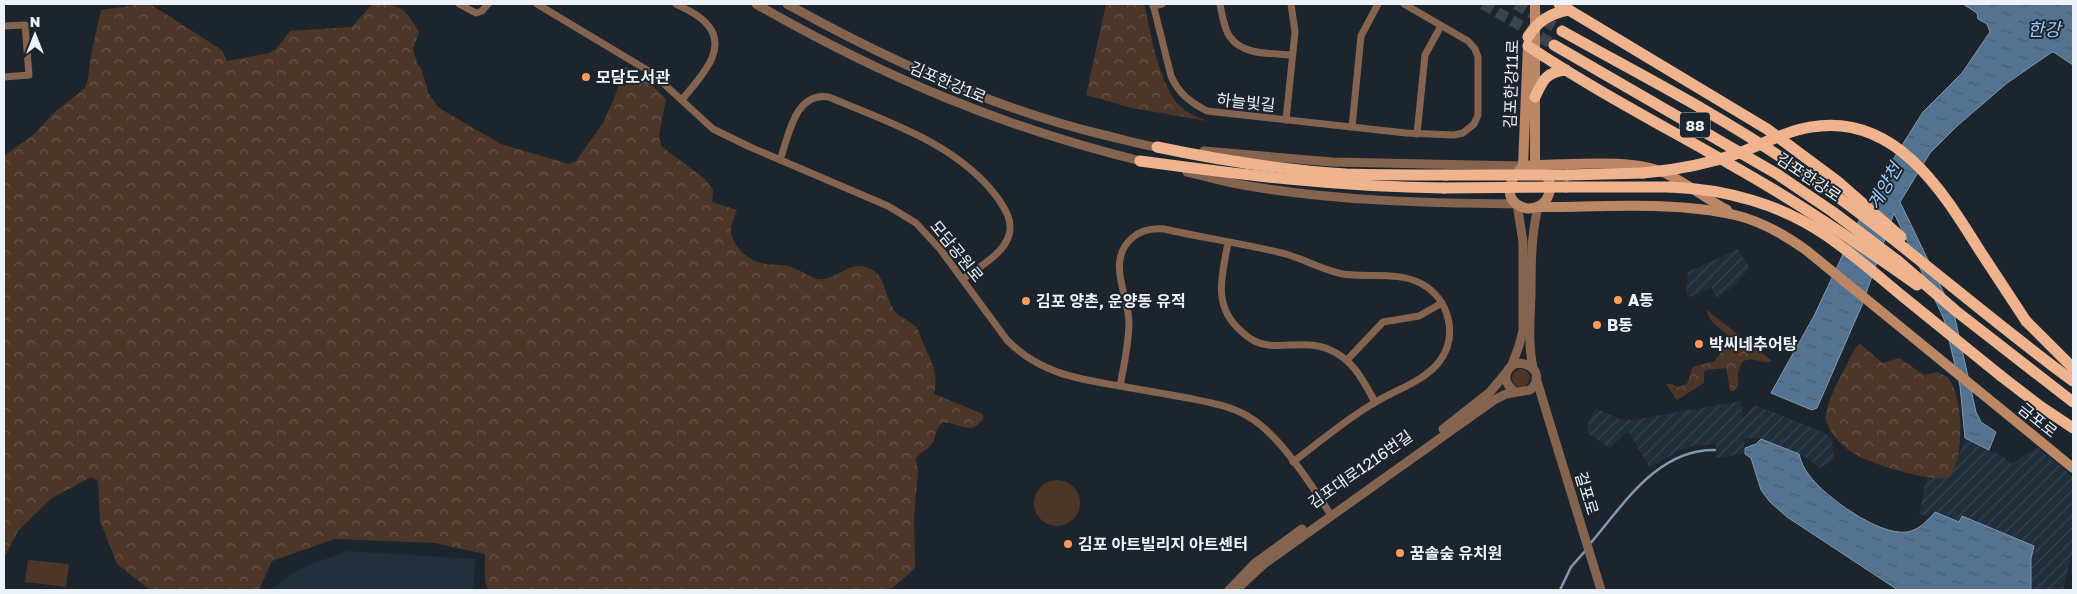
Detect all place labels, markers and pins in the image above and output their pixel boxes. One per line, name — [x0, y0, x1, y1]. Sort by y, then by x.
place label: 모담도서관 — [596, 67, 670, 87]
marker: 모담도서관 — [580, 71, 592, 83]
place label: A동 — [1628, 290, 1654, 310]
place label: 김포 양촌, 운양동 유적 — [1036, 291, 1186, 311]
marker: A동 — [1612, 294, 1624, 306]
marker: 김포 양촌, 운양동 유적 — [1020, 295, 1032, 307]
place label: B동 — [1607, 315, 1633, 335]
marker: B동 — [1591, 319, 1603, 331]
place label: 박씨네추어탕 — [1709, 334, 1798, 354]
marker: 박씨네추어탕 — [1693, 338, 1705, 350]
place label: 김포 아트빌리지 아트센터 — [1078, 534, 1248, 554]
marker: 김포 아트빌리지 아트센터 — [1062, 538, 1074, 550]
place label: 꿈솔숲 유치원 — [1410, 543, 1502, 563]
marker: 꿈솔숲 유치원 — [1394, 547, 1406, 559]

